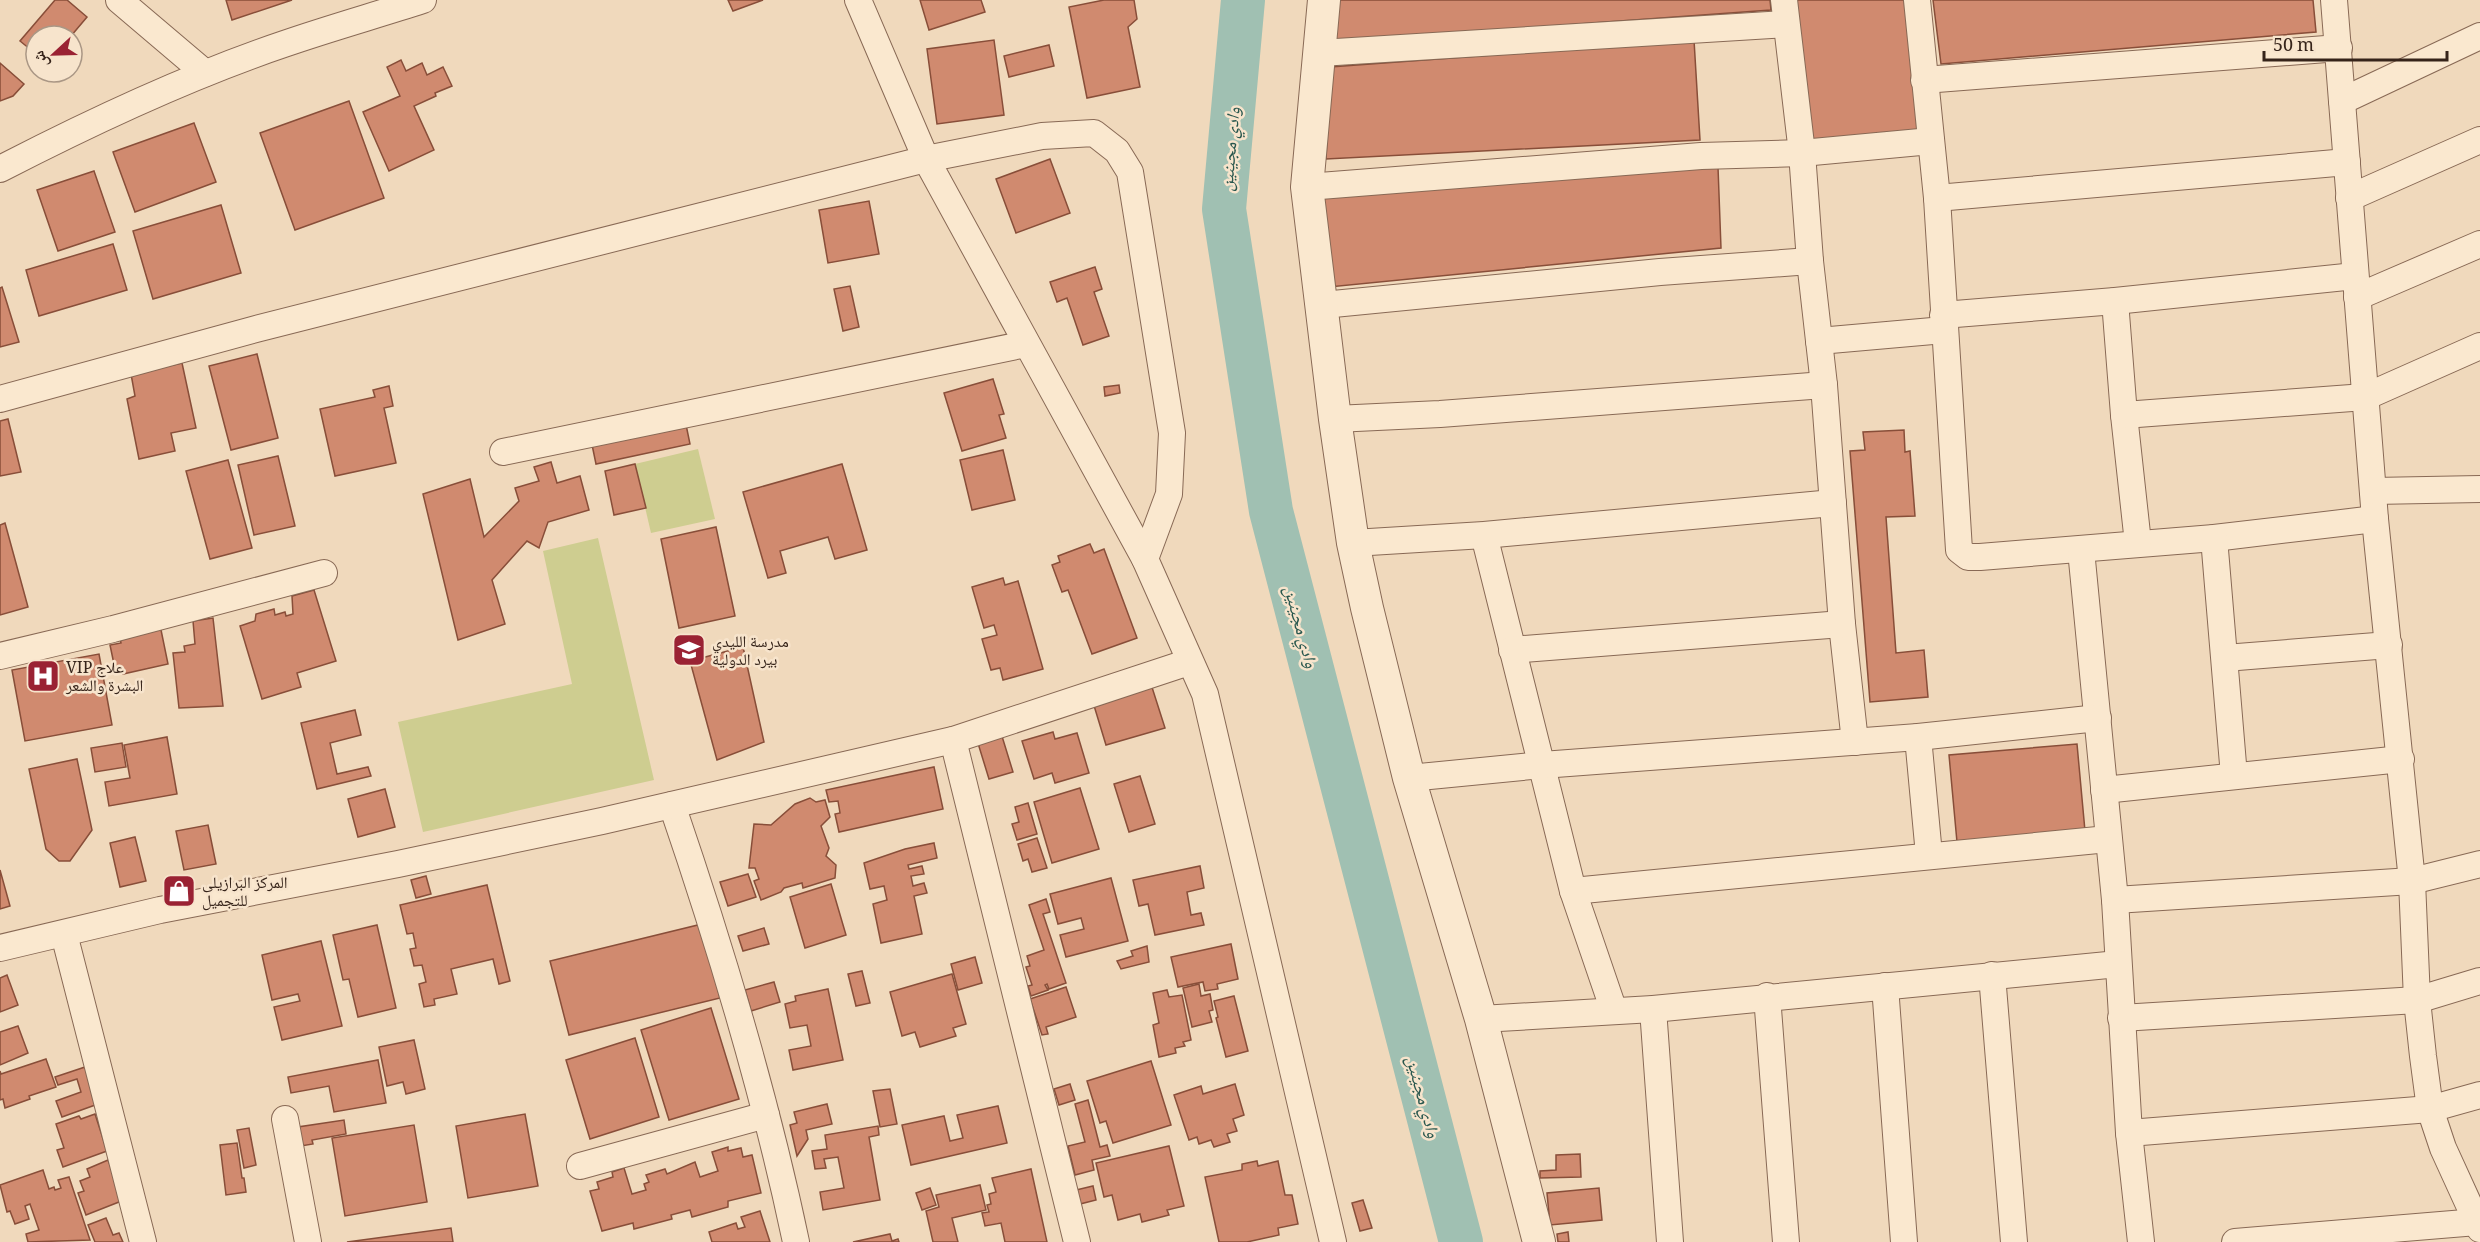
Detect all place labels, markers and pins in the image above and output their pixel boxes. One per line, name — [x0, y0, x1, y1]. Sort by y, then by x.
place label: مدرسة الليدي بيرد الدولية — [712, 630, 789, 675]
school or university icon: مدرسة الليدي بيرد الدولية — [671, 632, 707, 668]
place label: VIP علاج البشرة والشعر — [65, 656, 143, 701]
hospital icon: VIP علاج البشرة والشعر — [25, 658, 61, 694]
place label: المركز البرازيلى للتجميل — [202, 871, 288, 916]
shop icon: المركز البرازيلى للتجميل — [161, 873, 197, 909]

